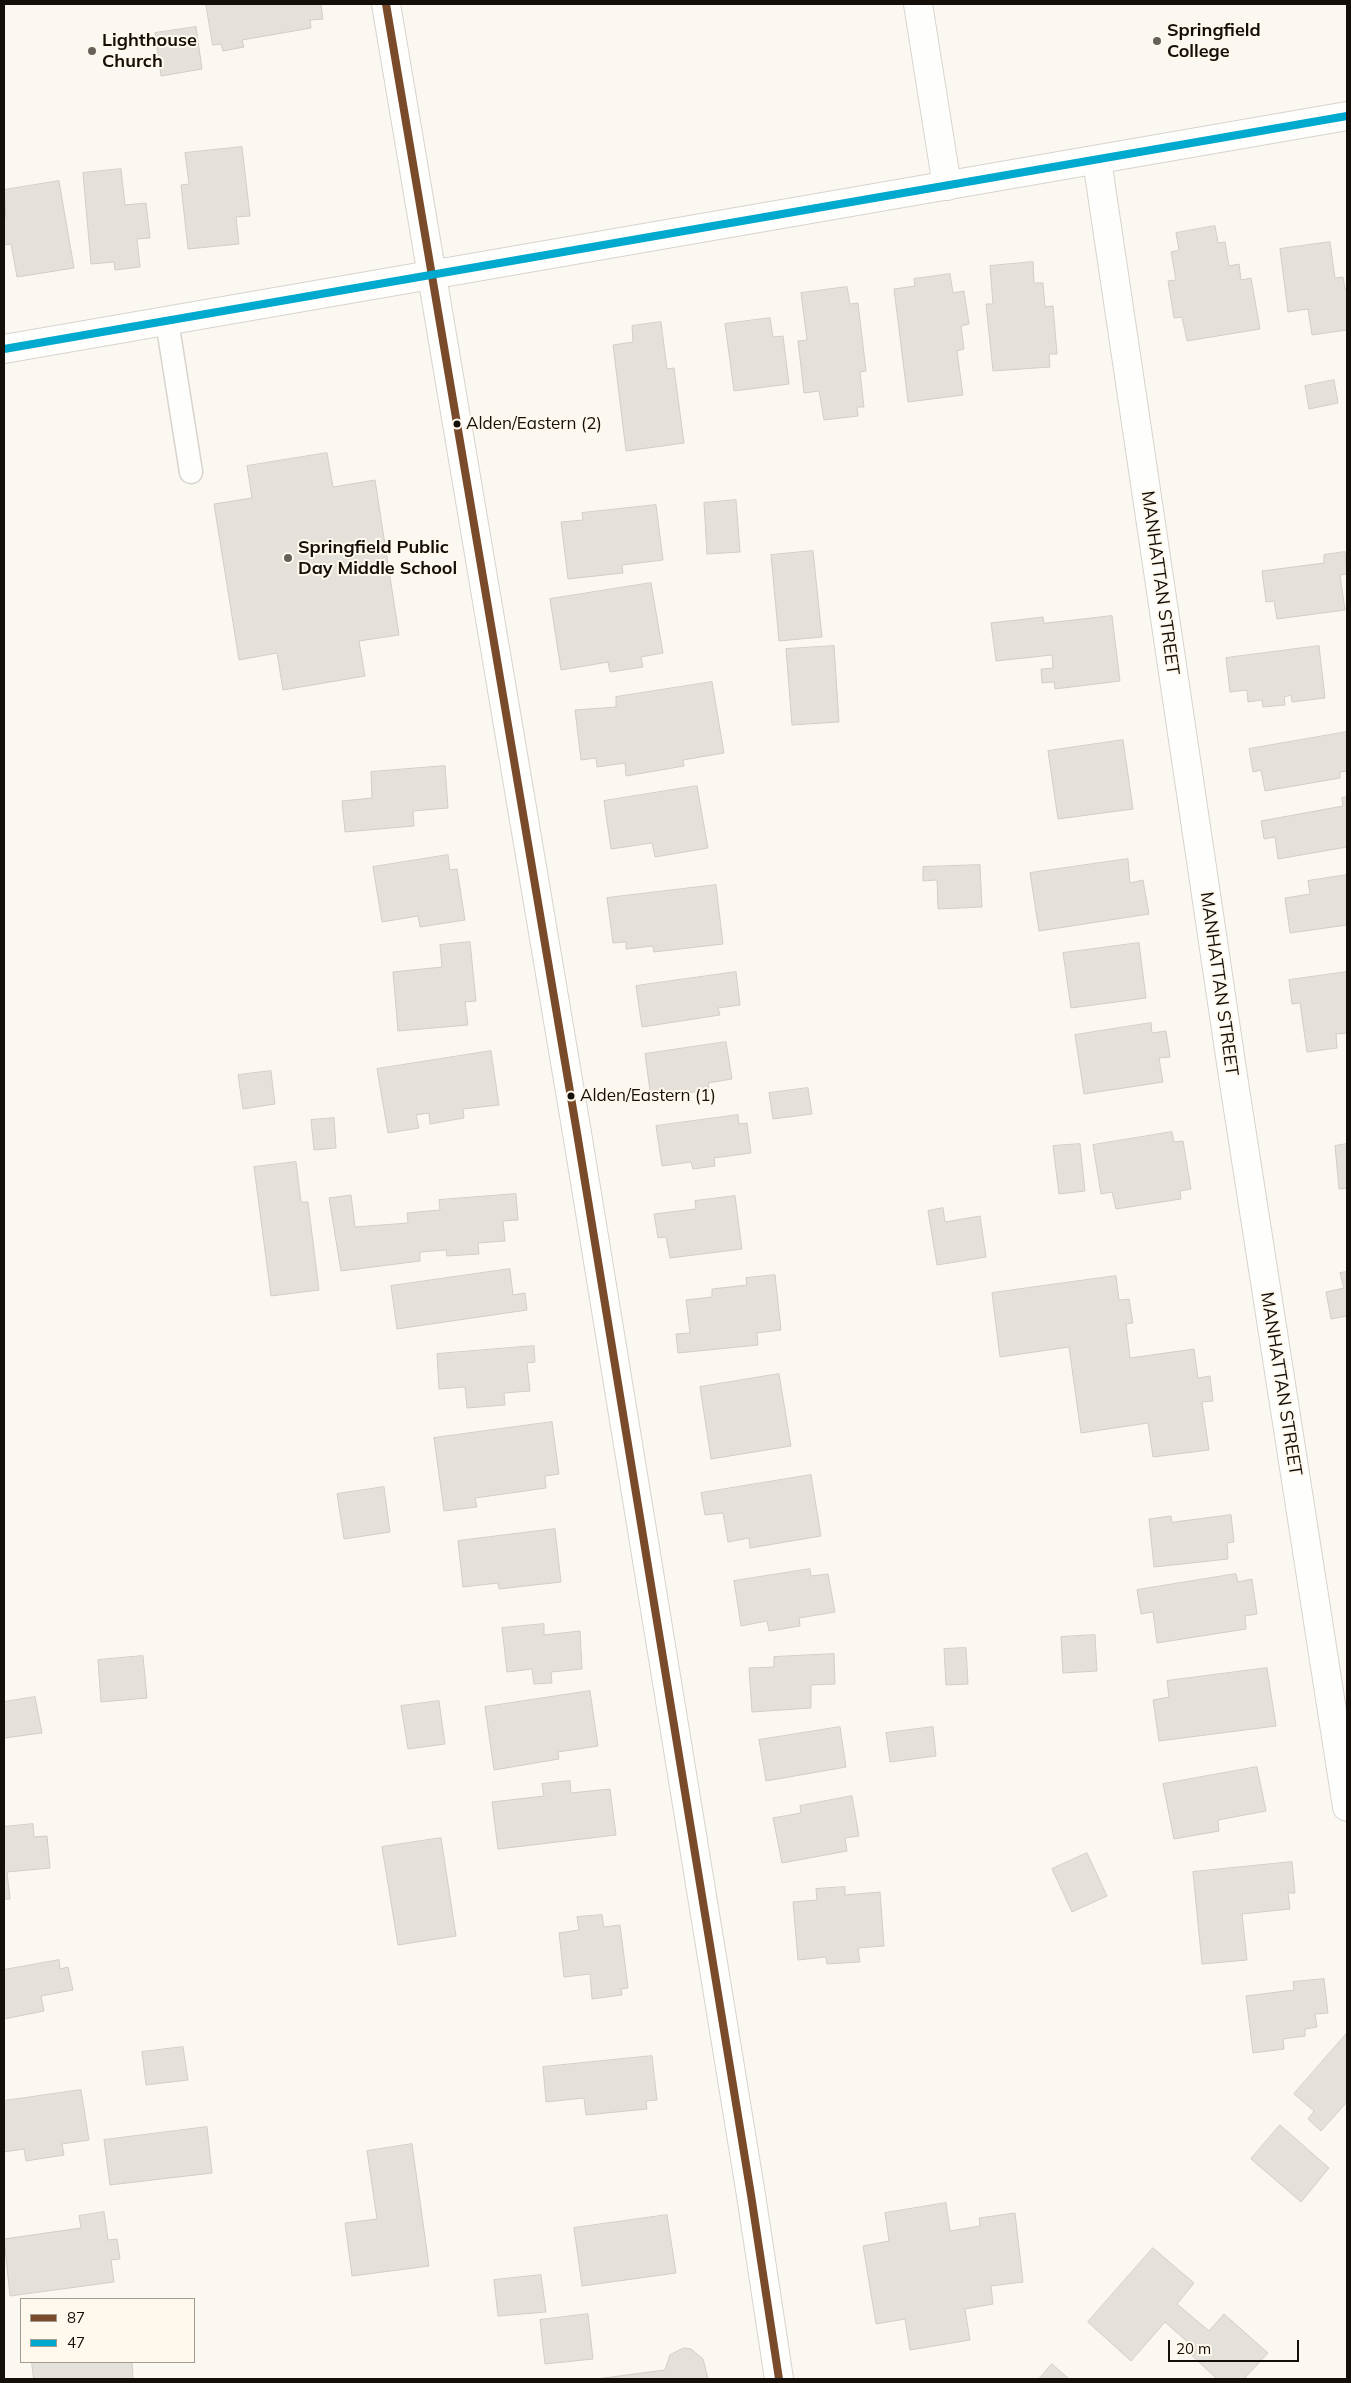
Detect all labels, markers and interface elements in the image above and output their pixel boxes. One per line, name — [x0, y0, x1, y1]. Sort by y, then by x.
place label: Springfield College — [1167, 20, 1261, 62]
place label: Lighthouse Church — [102, 30, 197, 72]
marker: Springfield College — [1151, 35, 1163, 47]
marker: Lighthouse Church — [86, 45, 98, 57]
place label: Alden/Eastern (2) — [466, 414, 602, 434]
marker: Alden/Eastern (2) — [452, 419, 462, 429]
street label: MANHATTAN STREET — [1136, 490, 1184, 676]
place label: Springfield Public Day Middle School — [298, 537, 457, 580]
marker: Springfield Public Day Middle School — [282, 552, 294, 564]
street label: MANHATTAN STREET — [1195, 891, 1243, 1077]
place label: Alden/Eastern (1) — [580, 1086, 716, 1106]
marker: Alden/Eastern (1) — [566, 1091, 576, 1101]
street label: MANHATTAN STREET — [1256, 1291, 1306, 1477]
legend — [20, 2298, 195, 2363]
text: 87 — [67, 2308, 85, 2327]
scale bar — [1171, 2330, 1302, 2362]
text: 47 — [67, 2333, 85, 2352]
text: 20 m — [1176, 2339, 1211, 2358]

